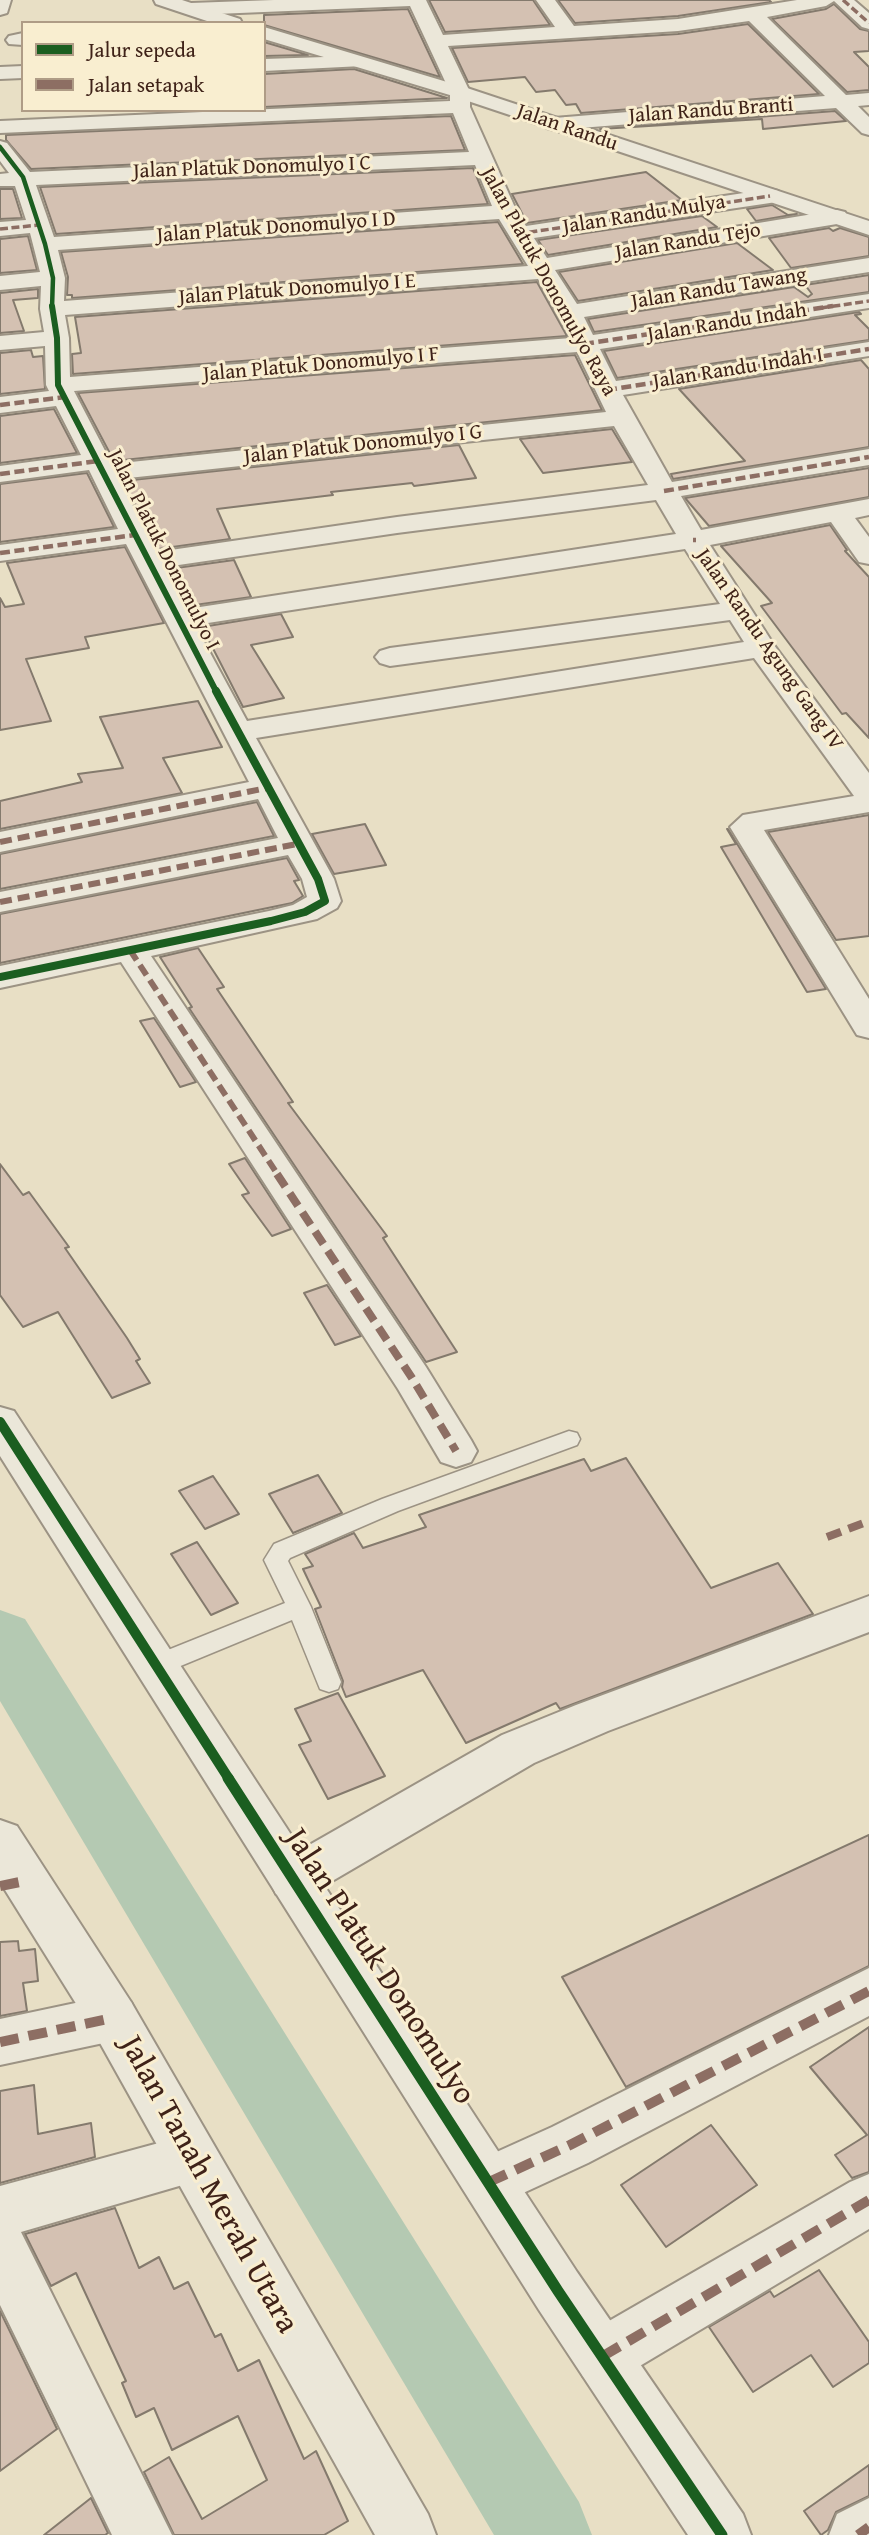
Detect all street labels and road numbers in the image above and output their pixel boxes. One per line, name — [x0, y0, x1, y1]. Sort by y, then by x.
street label: Jalan Randu Branti — [628, 93, 794, 129]
street label: Jalan Randu — [513, 99, 621, 157]
street label: Jalan Platuk Donomulyo I C — [133, 151, 371, 185]
street label: Jalan Platuk Donomulyo Raya — [474, 163, 622, 401]
street label: Jalan Randu Mulya — [561, 190, 727, 240]
street label: Jalan Platuk Donomulyo I D — [156, 207, 396, 249]
street label: Jalan Randu Tejo — [613, 218, 763, 266]
street label: Jalan Randu Tawang — [630, 263, 808, 315]
street label: Jalan Platuk Donomulyo I E — [178, 269, 416, 311]
street label: Jalan Randu Indah — [646, 298, 808, 348]
street label: Jalan Platuk Donomulyo I F — [202, 342, 440, 388]
street label: Jalan Randu Indah I — [651, 343, 825, 395]
street label: Jalan Platuk Donomulyo I G — [243, 420, 483, 470]
street label: Jalan Platuk Donomulyo I — [101, 445, 225, 655]
street label: Jalan Randu Agung Gang IV — [690, 544, 848, 756]
street label: Jalan Platuk Donomulyo — [275, 1822, 483, 2112]
street label: Jalan Tanah Merah Utara — [110, 2030, 306, 2340]

